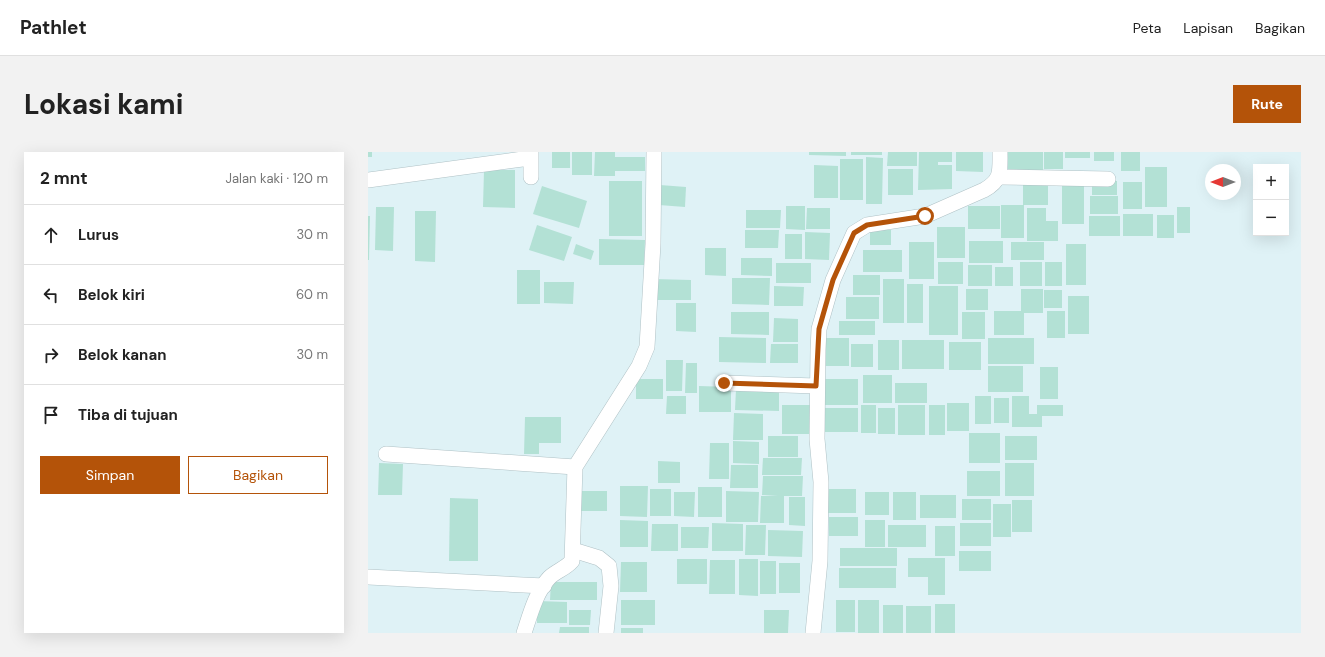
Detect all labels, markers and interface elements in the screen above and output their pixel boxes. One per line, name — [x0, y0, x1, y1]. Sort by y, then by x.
text: Pathlet — [20, 15, 87, 40]
text: Peta — [1133, 19, 1161, 37]
text: Lapisan — [1183, 19, 1233, 37]
text: Bagikan — [1255, 19, 1305, 37]
button: Rute — [1233, 85, 1301, 123]
text: Lokasi kami — [24, 86, 183, 123]
north arrow — [1205, 164, 1241, 200]
map controls — [1253, 164, 1289, 236]
button: + — [1253, 164, 1289, 200]
text: 2 mnt — [40, 167, 88, 189]
text: Jalan kaki · 120 m — [225, 170, 328, 187]
button: − — [1253, 200, 1289, 236]
route start — [916, 207, 934, 225]
icon: ahead — [40, 224, 62, 246]
text: Lurus — [78, 225, 119, 245]
text: 30 m — [296, 226, 328, 243]
icon: left — [40, 284, 62, 306]
text: Belok kiri — [78, 285, 145, 305]
text: 60 m — [296, 286, 328, 303]
icon: right — [40, 344, 62, 366]
text: Belok kanan — [78, 345, 166, 365]
text: 30 m — [296, 346, 328, 363]
route end — [715, 374, 733, 392]
icon: arrive — [40, 404, 62, 426]
text: Tiba di tujuan — [78, 405, 178, 425]
button: Simpan — [40, 456, 180, 494]
button: Bagikan — [188, 456, 328, 494]

